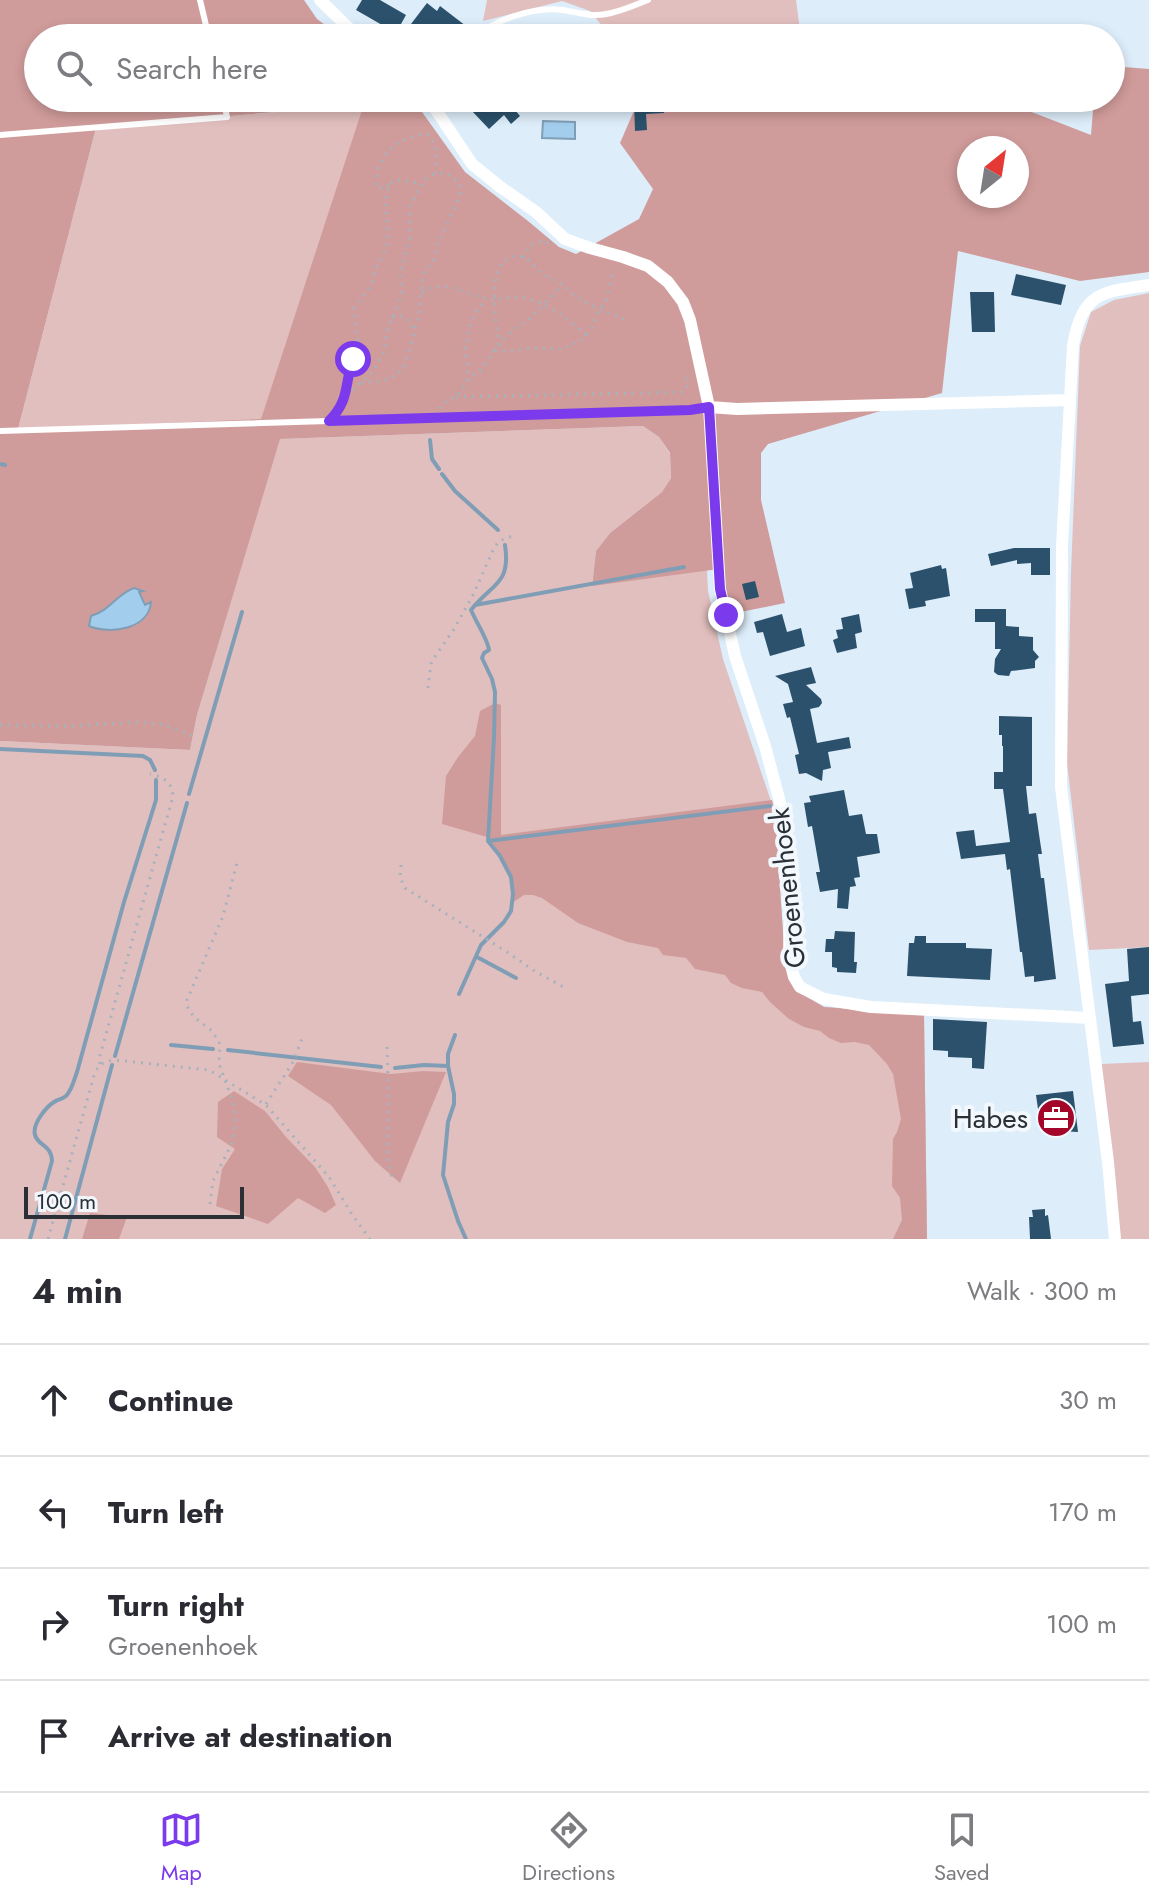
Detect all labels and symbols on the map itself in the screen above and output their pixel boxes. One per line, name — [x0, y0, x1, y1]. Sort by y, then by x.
north arrow — [957, 136, 1029, 208]
route start — [335, 341, 371, 377]
route end — [708, 597, 744, 633]
street label: Groenenhoek — [759, 805, 816, 970]
office icon: Habes — [1035, 1097, 1077, 1139]
place label: Habes — [953, 1098, 1028, 1139]
scale bar — [24, 1183, 244, 1219]

